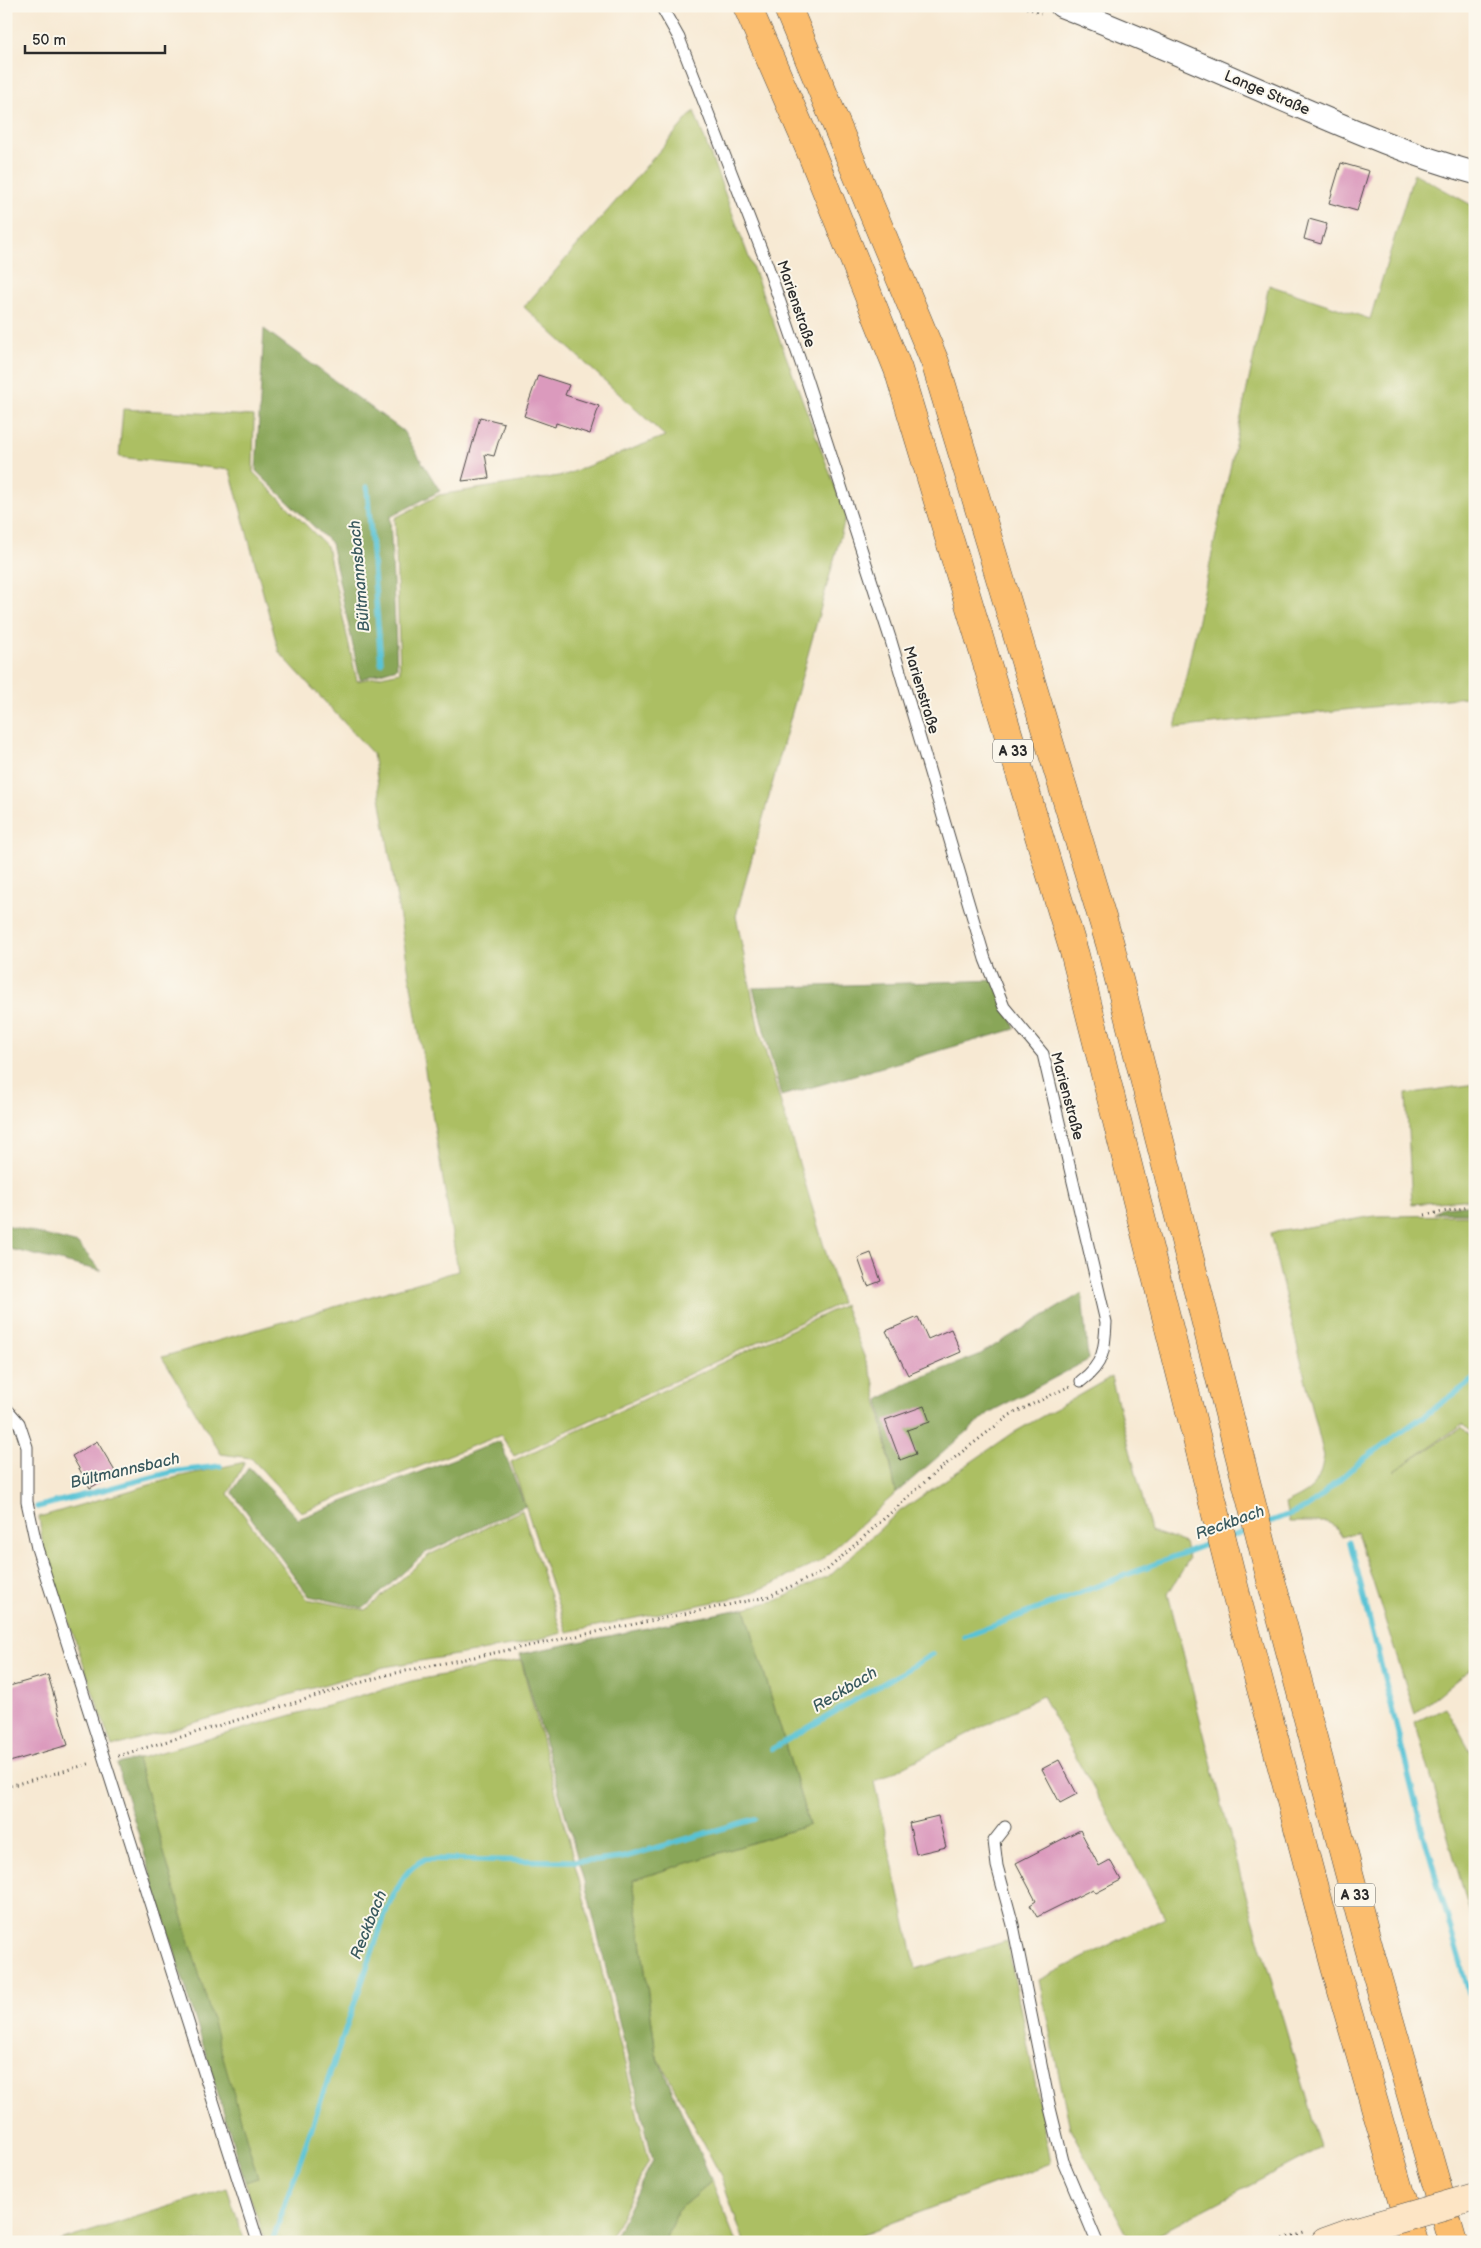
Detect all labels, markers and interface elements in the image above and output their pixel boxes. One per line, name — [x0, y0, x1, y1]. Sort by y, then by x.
scale bar — [25, 22, 165, 54]
text: 50 m — [32, 31, 66, 50]
street label: Lange Straße — [1221, 66, 1313, 120]
street label: Marienstraße — [772, 258, 820, 350]
water label: Bültmannsbach — [346, 519, 374, 632]
street label: Marienstraße — [899, 644, 943, 736]
road number: A 33 — [993, 739, 1033, 762]
street label: Marienstraße — [1046, 1050, 1088, 1142]
water label: Bültmannsbach — [68, 1449, 182, 1493]
water label: Reckbach — [1193, 1502, 1267, 1544]
water label: Reckbach — [809, 1663, 881, 1717]
road number: A 33 — [1335, 1884, 1375, 1906]
water label: Reckbach — [347, 1888, 391, 1962]

